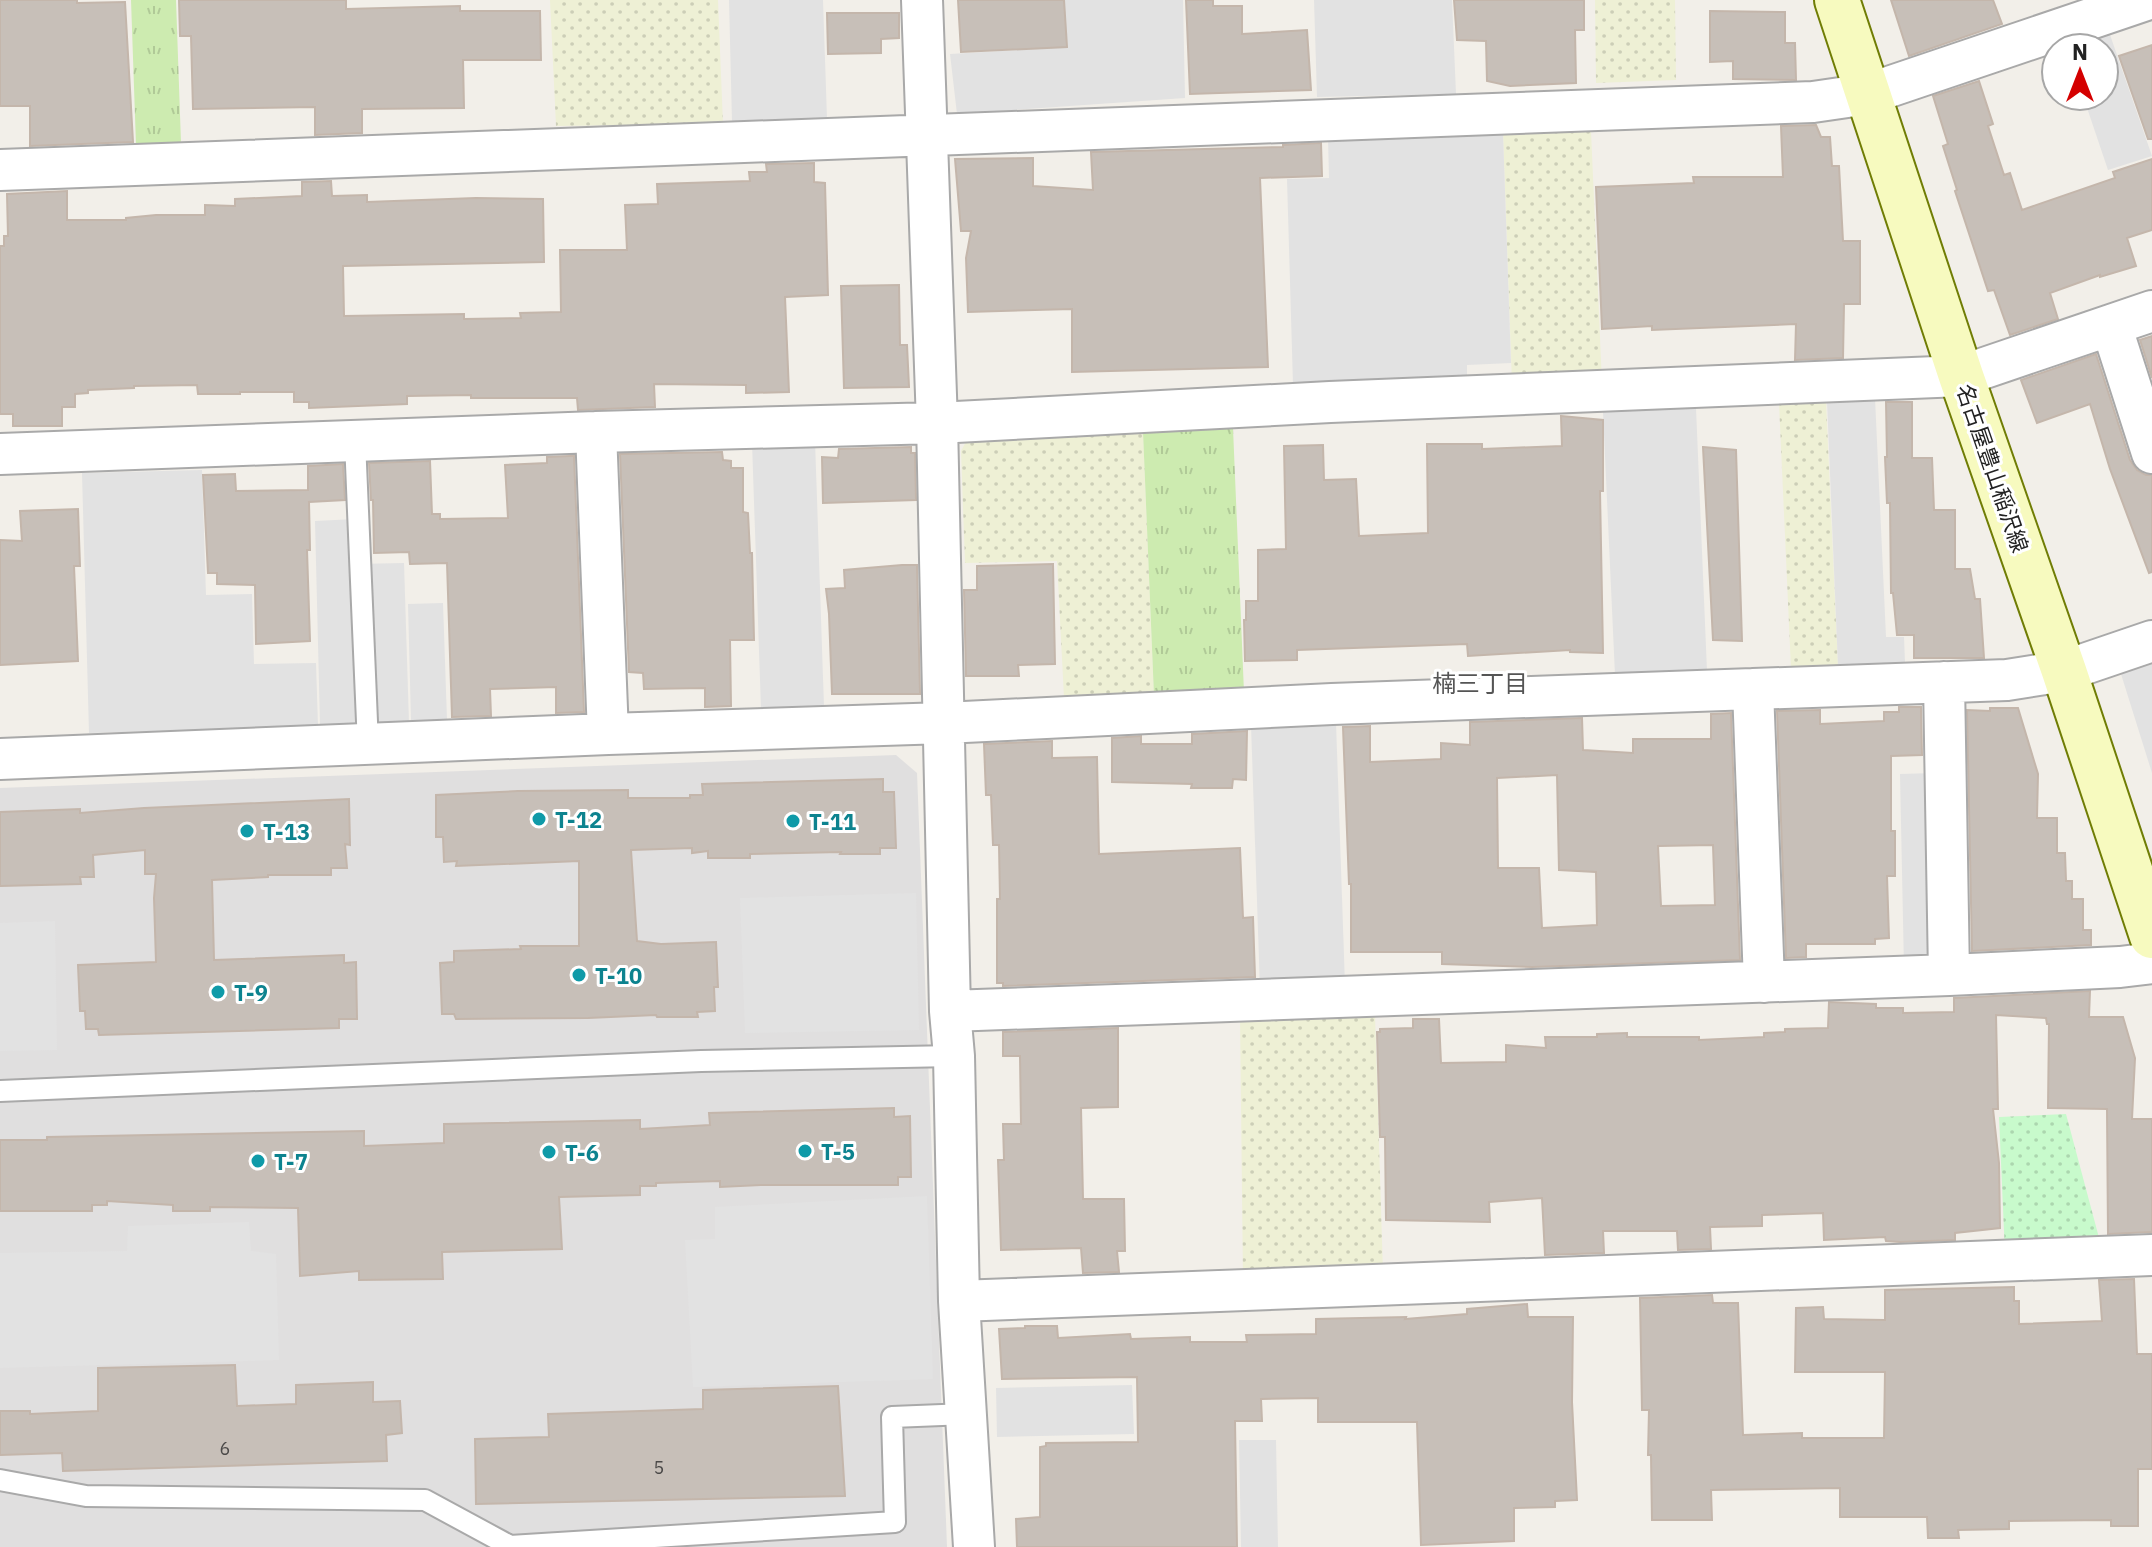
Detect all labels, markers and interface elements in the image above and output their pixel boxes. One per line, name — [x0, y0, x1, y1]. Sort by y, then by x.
north arrow — [2040, 32, 2120, 112]
text: N — [2072, 37, 2088, 66]
street label: 名古屋豊山稲沢線 — [1951, 380, 2035, 556]
district label: 楠三丁目 — [1432, 667, 1528, 699]
place label: T-12 — [555, 805, 602, 834]
place label: T-11 — [809, 807, 856, 836]
marker: T-12 — [530, 810, 548, 828]
marker: T-11 — [784, 812, 802, 830]
place label: T-13 — [263, 817, 310, 846]
marker: T-13 — [238, 822, 256, 840]
place label: T-10 — [595, 961, 642, 990]
marker: T-10 — [570, 966, 588, 984]
place label: T-9 — [234, 978, 268, 1007]
marker: T-9 — [209, 983, 227, 1001]
place label: T-5 — [821, 1137, 855, 1166]
place label: T-6 — [565, 1138, 599, 1167]
marker: T-5 — [796, 1142, 814, 1160]
marker: T-6 — [540, 1143, 558, 1161]
place label: T-7 — [274, 1147, 308, 1176]
marker: T-7 — [249, 1152, 267, 1170]
house number: 6 — [220, 1437, 230, 1460]
house number: 5 — [654, 1456, 664, 1479]

